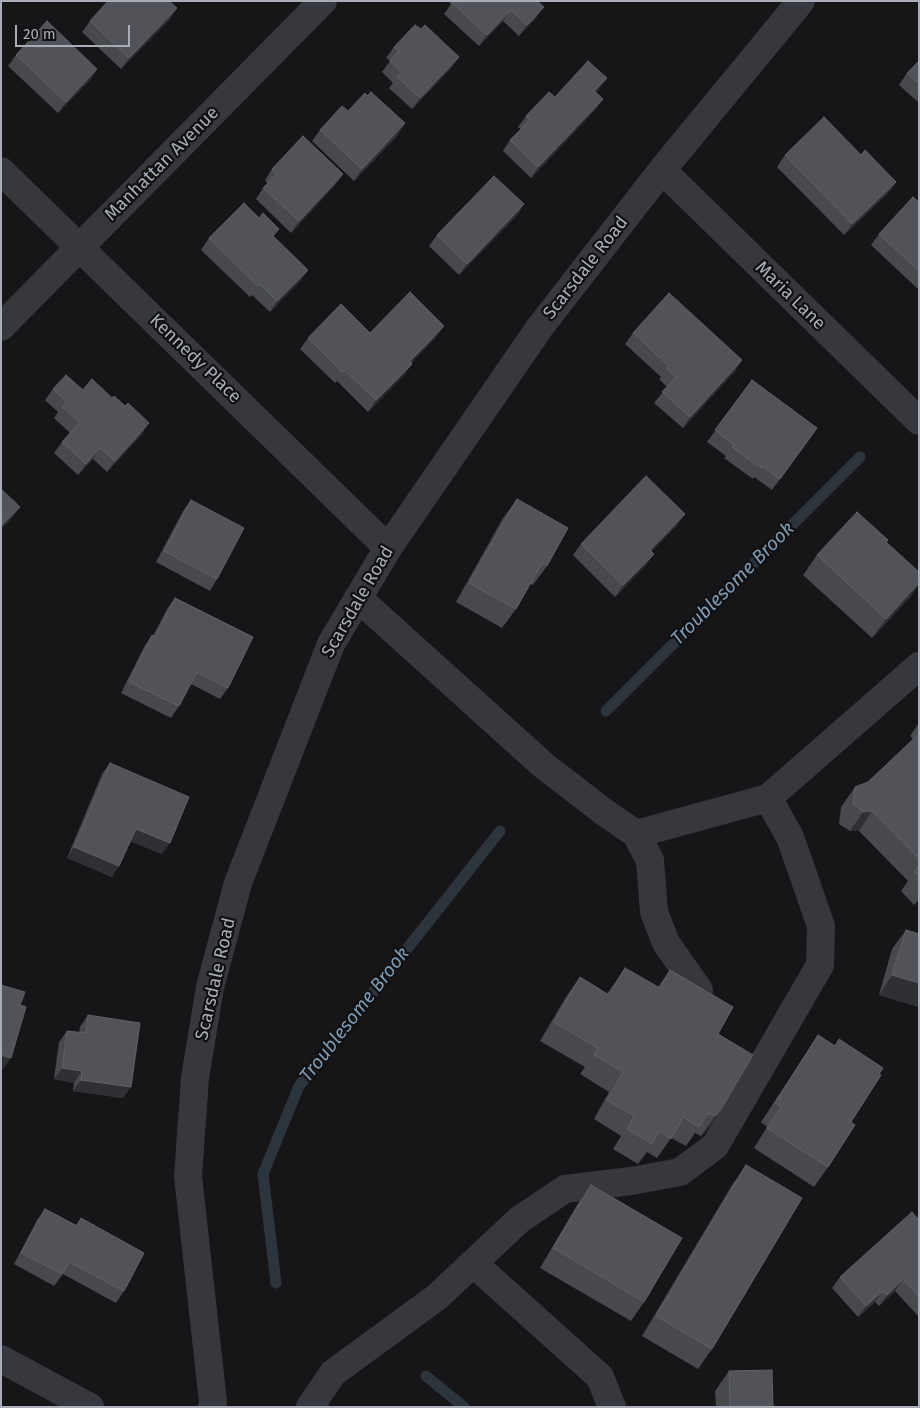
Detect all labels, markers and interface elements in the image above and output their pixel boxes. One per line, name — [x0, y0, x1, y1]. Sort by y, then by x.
scale bar — [18, 15, 132, 47]
text: 20 m — [23, 25, 56, 43]
street label: Manhattan Avenue — [100, 102, 224, 226]
street label: Scarsdale Road — [539, 212, 633, 324]
street label: Maria Lane — [750, 257, 830, 335]
street label: Kennedy Place — [145, 310, 245, 408]
water label: Troublesome Brook — [667, 518, 799, 650]
street label: Scarsdale Road — [317, 543, 399, 661]
street label: Scarsdale Road — [191, 916, 241, 1042]
water label: Troublesome Brook — [295, 943, 415, 1087]

